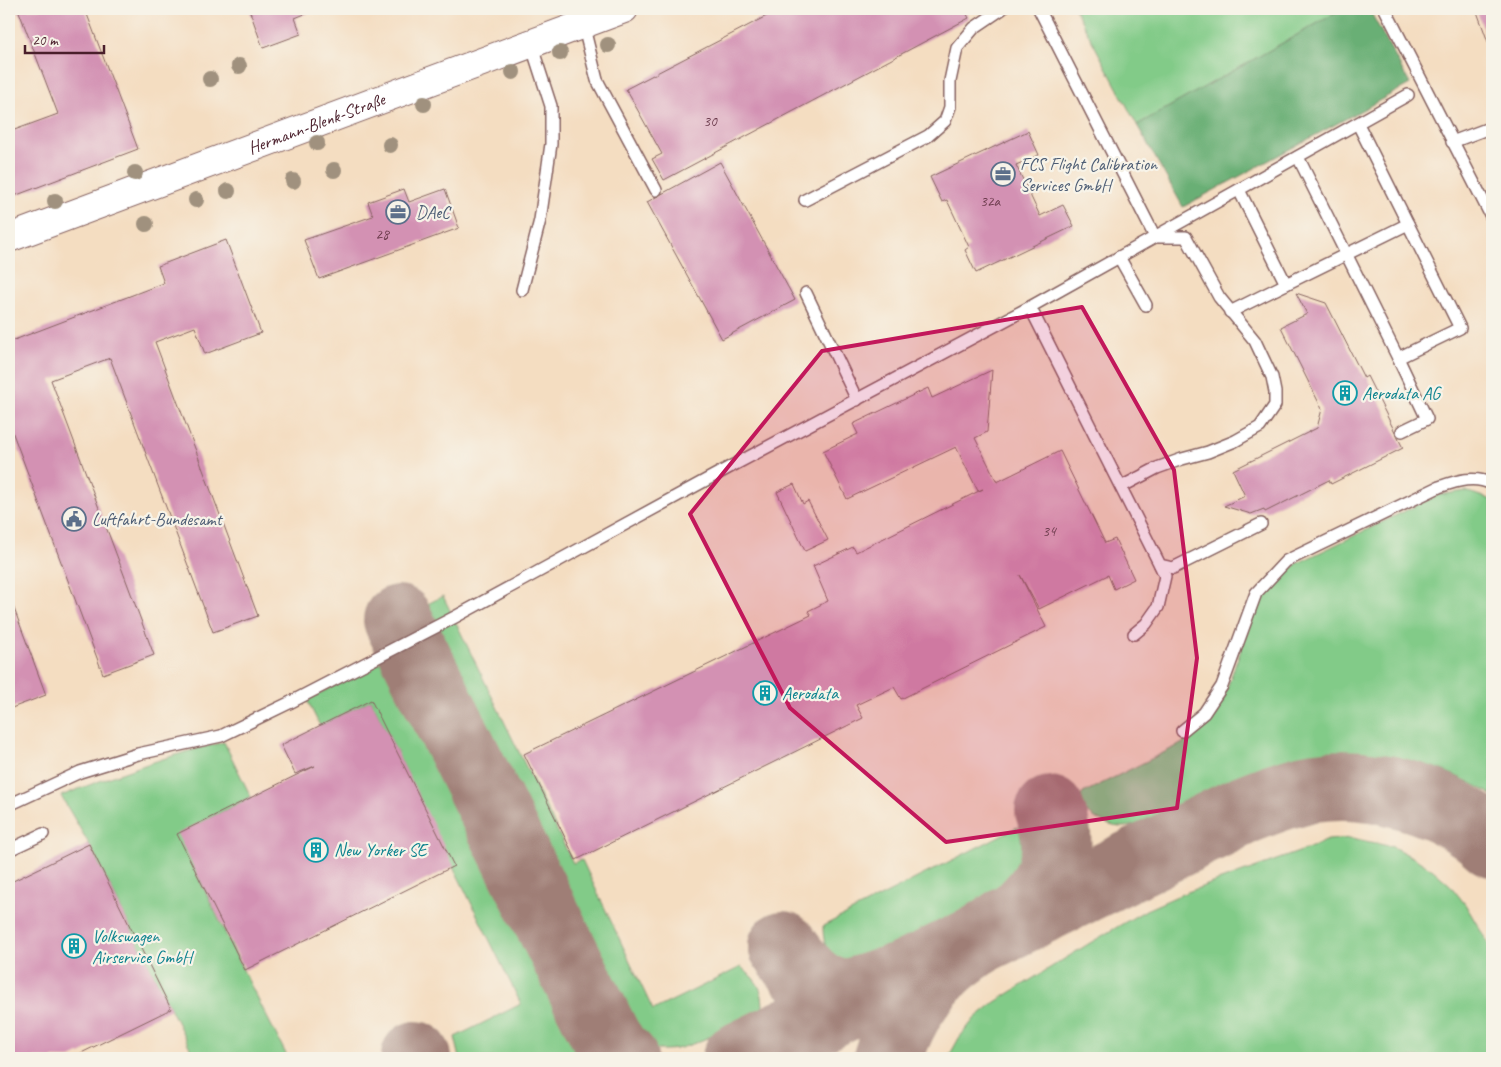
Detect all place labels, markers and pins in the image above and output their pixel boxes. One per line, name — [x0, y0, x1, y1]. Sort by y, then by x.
place label: FCS Flight Calibration Services GmbH — [1020, 153, 1158, 196]
office icon: FCS Flight Calibration Services GmbH — [990, 161, 1016, 187]
office icon: DAeC — [385, 199, 411, 225]
place label: DAeC — [416, 201, 452, 223]
building icon: Aerodata AG — [1332, 380, 1358, 406]
place label: Aerodata AG — [1362, 382, 1442, 404]
public building icon: Luftfahrt-Bundesamt — [61, 506, 87, 532]
place label: Luftfahrt-Bundesamt — [92, 508, 224, 530]
building icon: Aerodata — [752, 680, 778, 706]
place label: Aerodata — [782, 682, 839, 704]
building icon: New Yorker SE — [303, 837, 329, 863]
place label: New Yorker SE — [334, 839, 429, 861]
place label: Volkswagen Airservice GmbH — [92, 925, 195, 968]
building icon: Volkswagen Airservice GmbH — [61, 933, 87, 959]

